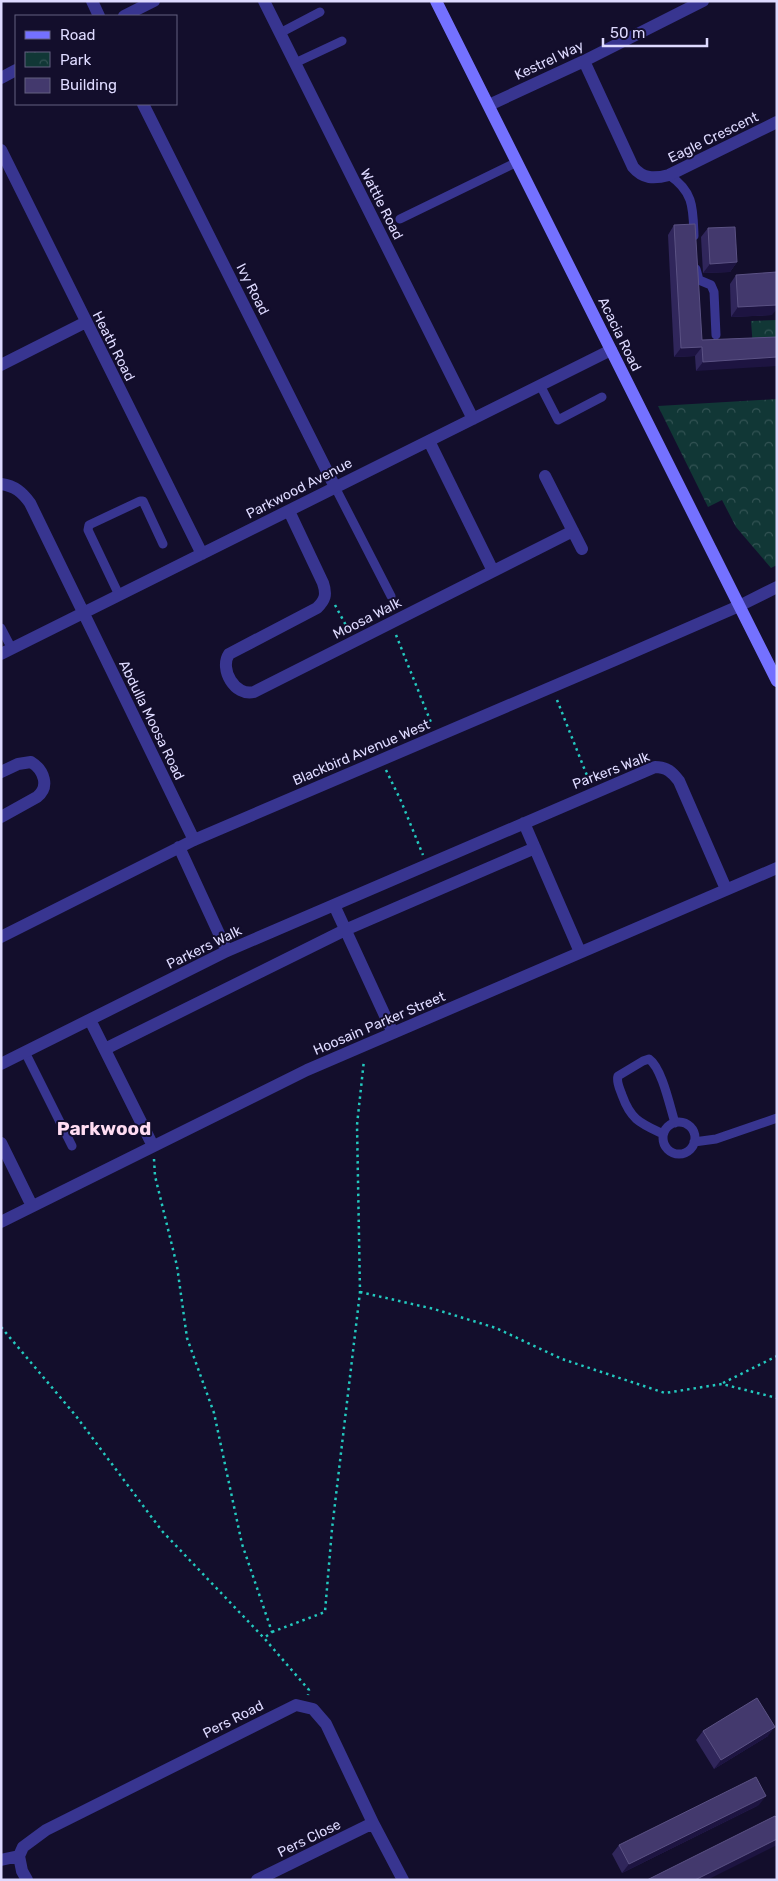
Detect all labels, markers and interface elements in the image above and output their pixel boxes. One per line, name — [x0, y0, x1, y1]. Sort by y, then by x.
legend — [15, 15, 178, 105]
scale bar — [603, 15, 707, 47]
text: 50 m — [610, 24, 645, 42]
text: Road — [60, 26, 96, 44]
street label: Kestrel Way — [512, 37, 587, 84]
text: Park — [60, 51, 91, 69]
text: Building — [60, 76, 117, 94]
street label: Eagle Crescent — [665, 108, 762, 167]
street label: Wattle Road — [356, 166, 407, 243]
street label: Ivy Road — [232, 261, 273, 318]
street label: Acacia Road — [594, 294, 645, 374]
street label: Heath Road — [89, 308, 138, 384]
street label: Parkwood Avenue — [243, 454, 355, 522]
street label: Moosa Walk — [330, 594, 405, 643]
street label: Abdulla Moosa Road — [115, 658, 188, 783]
street label: Blackbird Avenue West — [290, 716, 433, 789]
street label: Parkers Walk — [570, 748, 653, 793]
street label: Parkers Walk — [164, 922, 245, 973]
street label: Hoosain Parker Street — [311, 988, 448, 1059]
district label: Parkwood — [57, 1117, 151, 1140]
street label: Pers Road — [200, 1697, 266, 1742]
street label: Pers Close — [275, 1816, 344, 1861]

